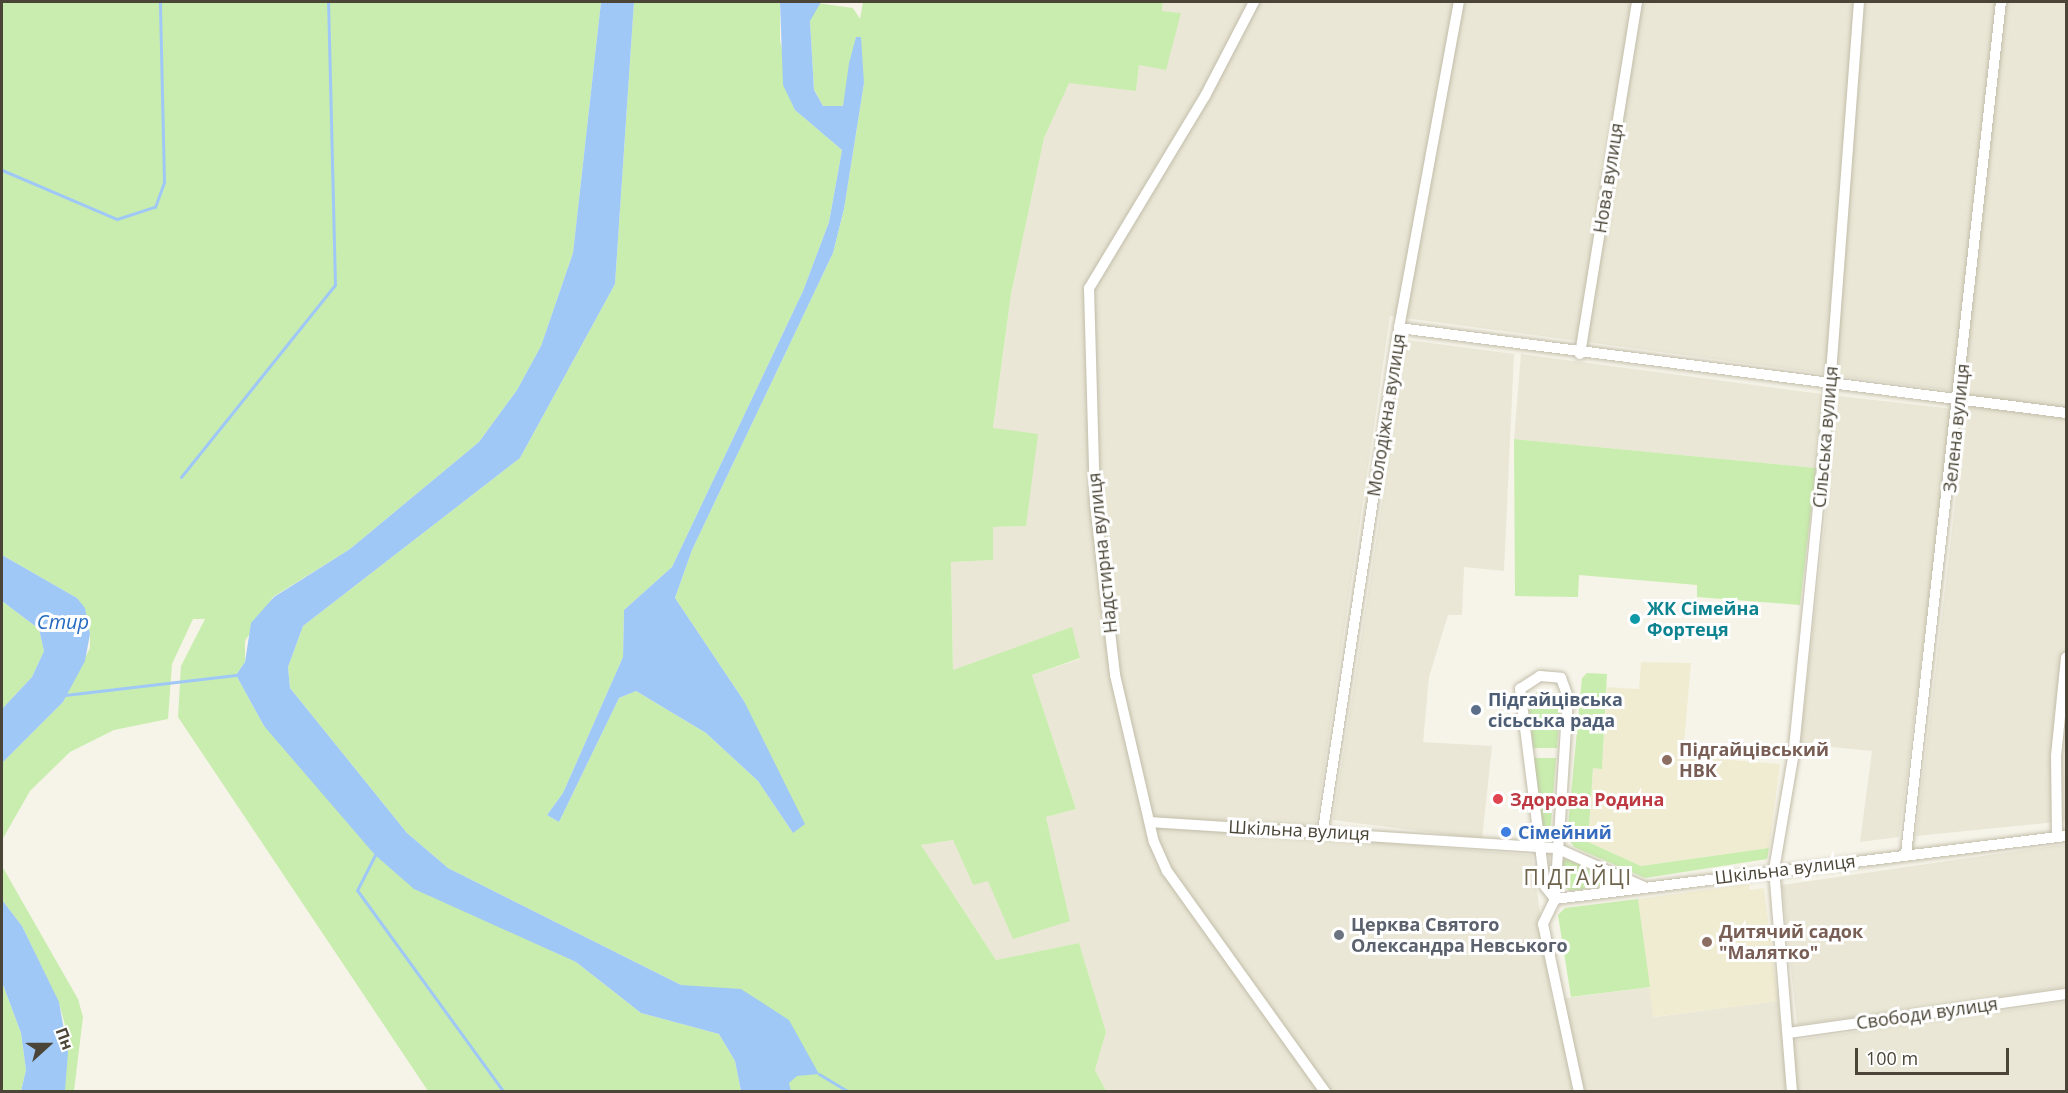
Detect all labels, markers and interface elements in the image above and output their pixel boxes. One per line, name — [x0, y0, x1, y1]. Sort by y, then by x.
street label: Нова вулиця — [1589, 121, 1627, 235]
street label: Молодіжна вулиця — [1362, 332, 1410, 498]
street label: Зелена вулиця — [1938, 363, 1974, 493]
street label: Сільська вулиця — [1808, 365, 1842, 509]
street label: Надстирна вулиця — [1083, 472, 1121, 634]
place label: ЖК Сімейна Фортеця — [1647, 598, 1759, 640]
water label: Стир — [37, 609, 89, 633]
marker: ЖК Сімейна Фортеця — [1628, 612, 1642, 626]
place label: Підгайцівська сісьська рада — [1488, 689, 1623, 732]
marker: Підгайцівська сісьська рада — [1469, 703, 1483, 717]
place label: Підгайцівський НВК — [1679, 739, 1829, 782]
marker: Підгайцівський НВК — [1660, 753, 1674, 767]
place label: Здорова Родина — [1510, 788, 1664, 810]
marker: Здорова Родина — [1491, 792, 1505, 806]
street label: Шкільна вулиця — [1228, 816, 1370, 844]
place label: Сімейний — [1518, 821, 1612, 843]
marker: Сімейний — [1499, 825, 1513, 839]
street label: Шкільна вулиця — [1713, 850, 1857, 888]
district label: ПІДГАЙЦІ — [1523, 864, 1633, 890]
place label: Церква Святого Олександра Невського — [1351, 914, 1568, 956]
place label: Дитячий садок "Малятко" — [1719, 921, 1863, 964]
marker: Церква Святого Олександра Невського — [1332, 928, 1346, 942]
marker: Дитячий садок "Малятко" — [1700, 935, 1714, 949]
street label: Свободи вулиця — [1855, 992, 1999, 1034]
north arrow — [18, 1015, 78, 1075]
text: Пн — [50, 1024, 79, 1053]
scale bar — [1858, 1036, 2012, 1074]
text: 100 m — [1866, 1046, 1918, 1070]

